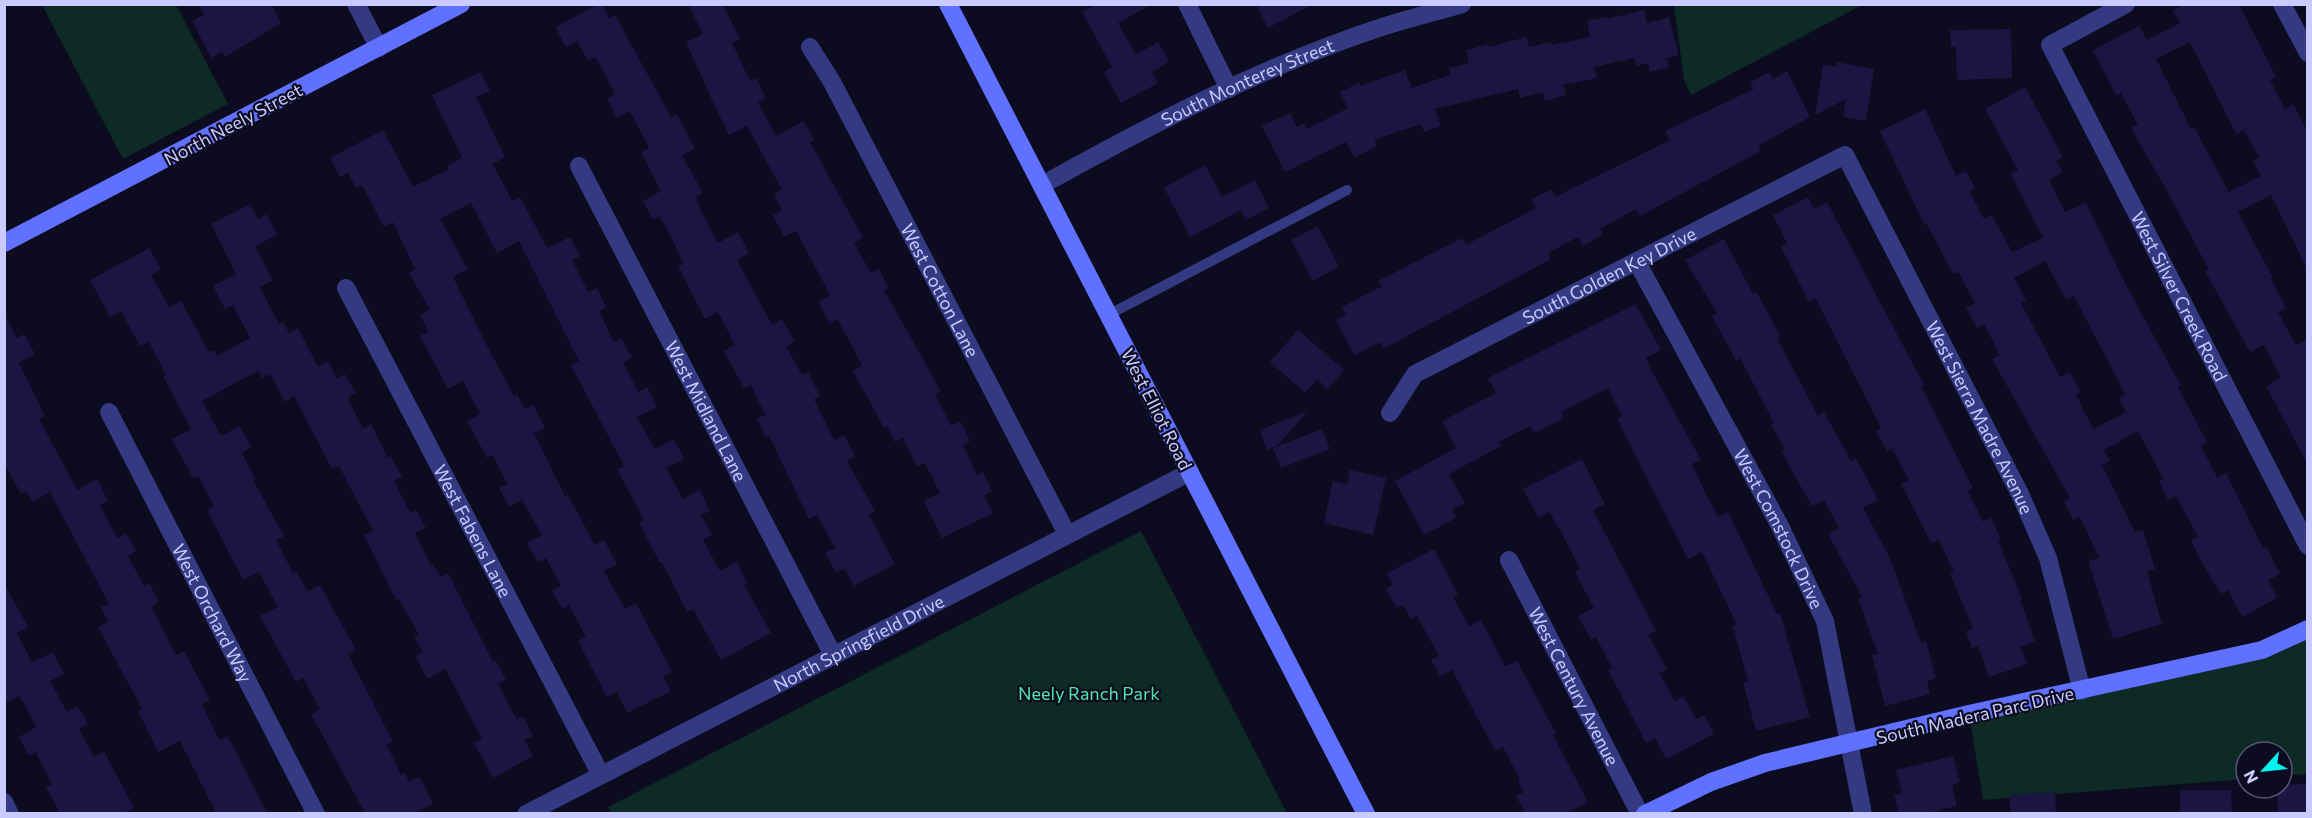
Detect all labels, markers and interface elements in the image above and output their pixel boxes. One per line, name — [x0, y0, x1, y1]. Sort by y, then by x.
street label: South Monterey Street — [1157, 34, 1337, 131]
street label: North Neely Street — [160, 78, 306, 170]
street label: West Silver Creek Road — [2127, 208, 2232, 385]
street label: West Cotton Lane — [897, 220, 984, 361]
street label: South Golden Key Drive — [1519, 222, 1699, 329]
street label: West Sierra Madre Avenue — [1921, 317, 2038, 517]
street label: West Midland Lane — [661, 337, 752, 485]
street label: West Elliot Road — [1117, 345, 1197, 473]
street label: West Comstock Drive — [1729, 445, 1828, 612]
street label: West Fabens Lane — [429, 461, 517, 601]
street label: West Orchard Way — [168, 540, 257, 686]
street label: North Springfield Drive — [769, 590, 948, 696]
street label: West Century Avenue — [1524, 603, 1624, 769]
park label: Neely Ranch Park — [1018, 682, 1160, 704]
street label: South Madera Parc Drive — [1874, 682, 2076, 748]
north arrow — [2234, 740, 2294, 800]
text: N — [2239, 767, 2261, 787]

